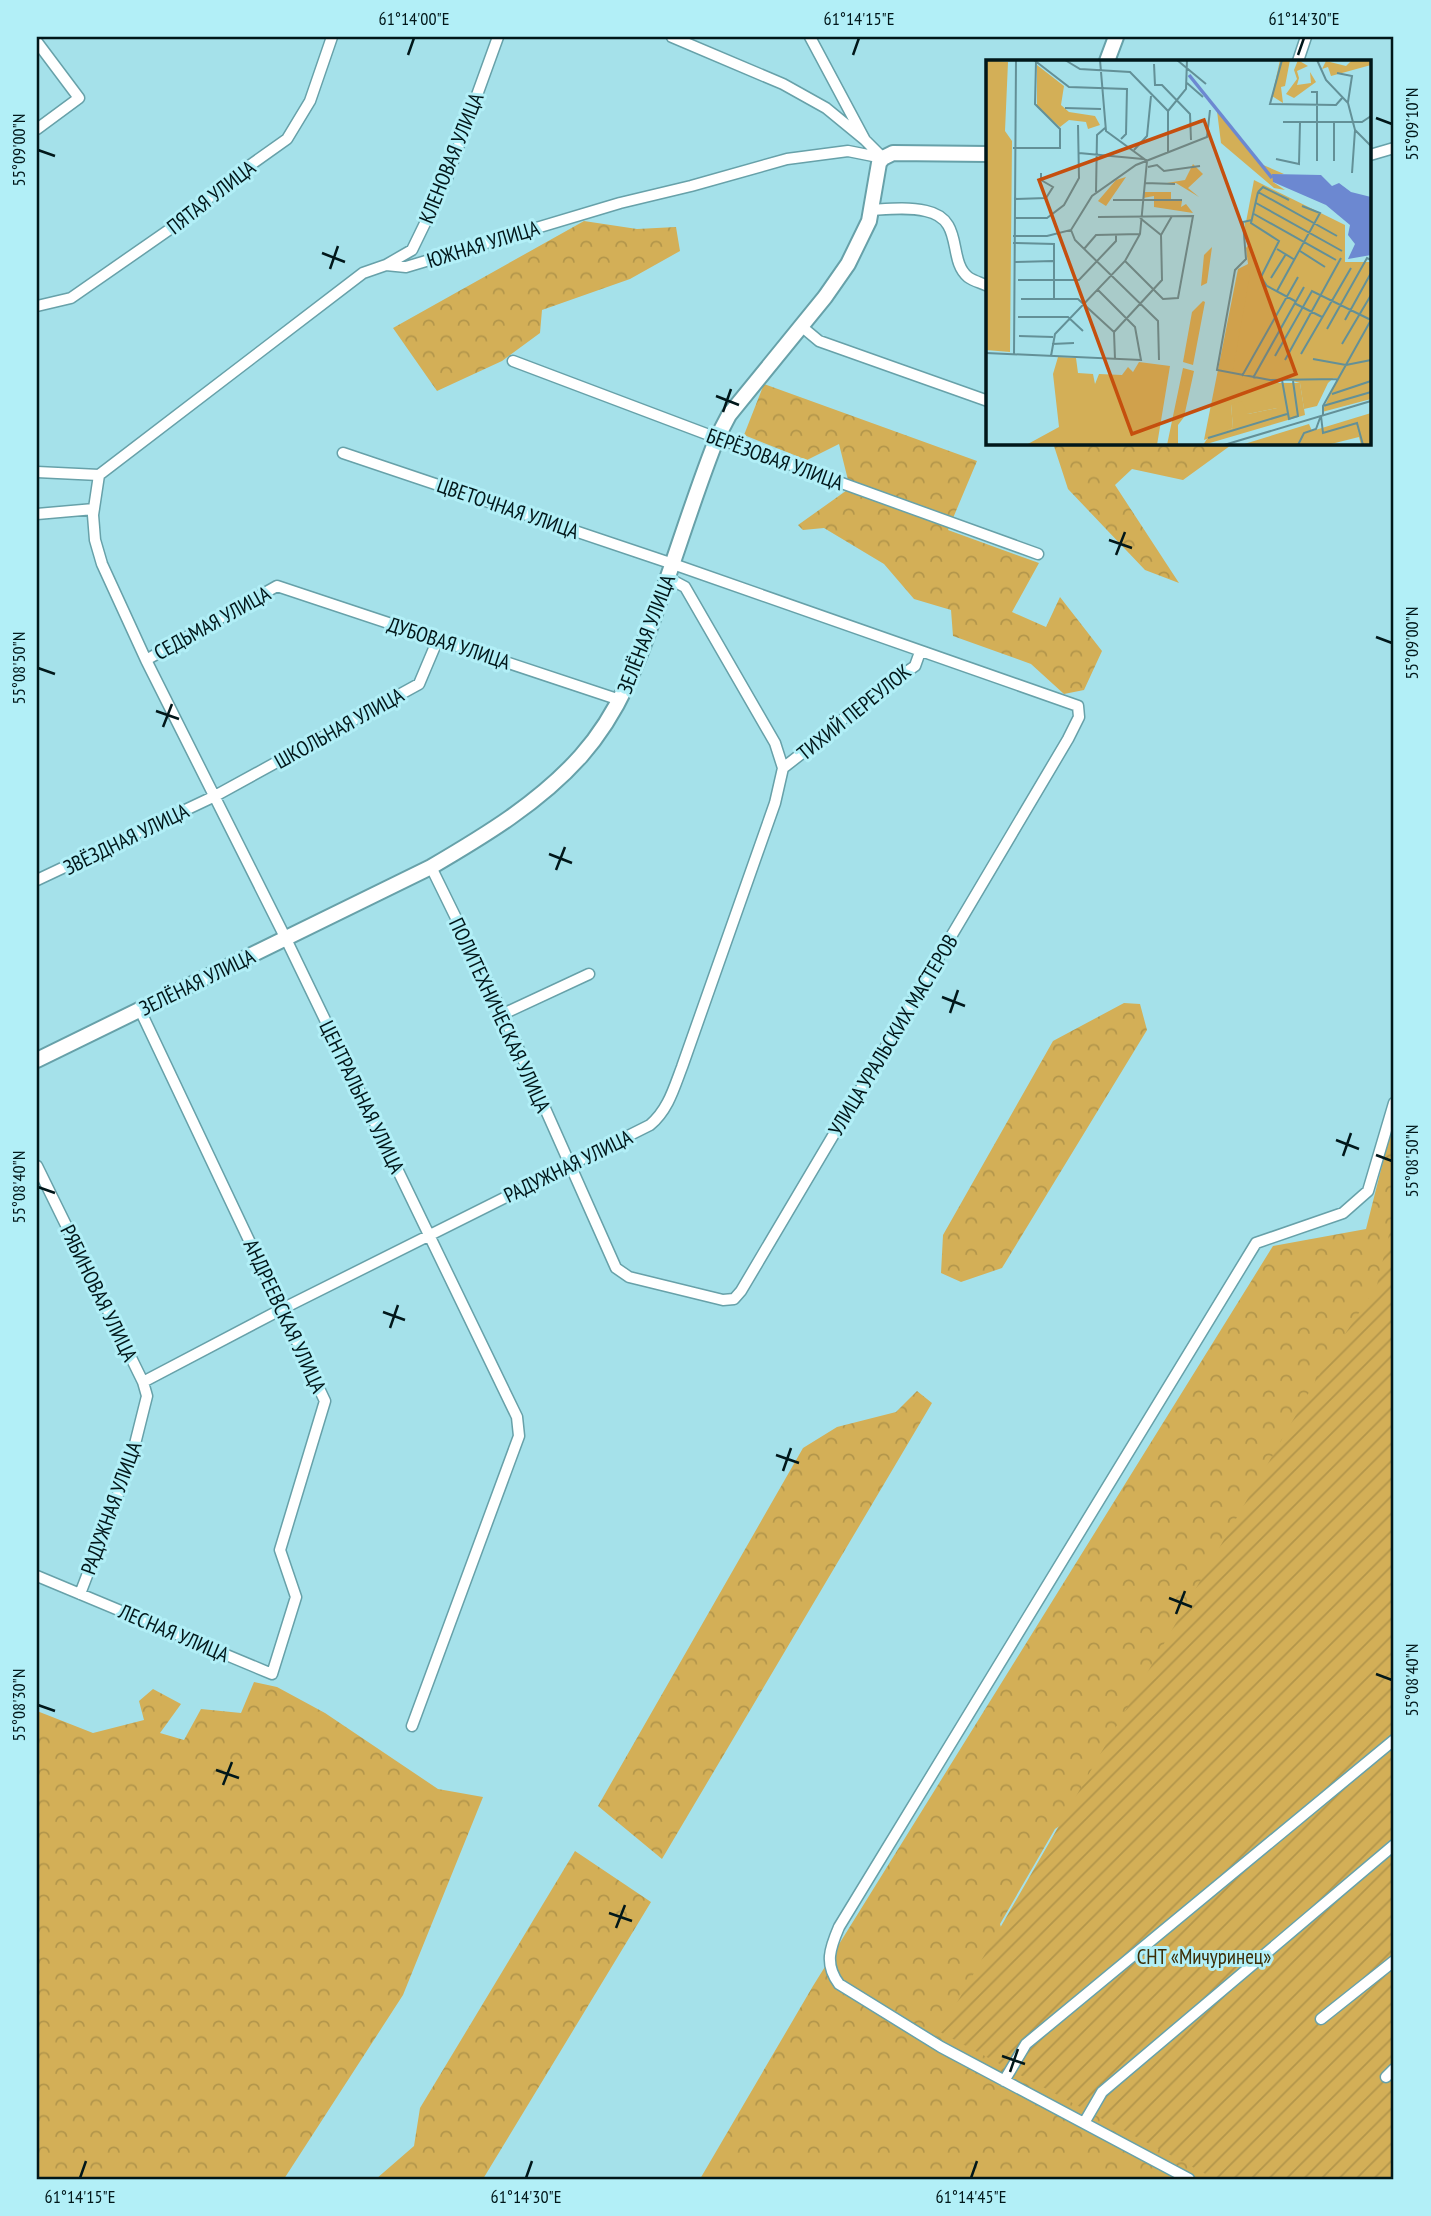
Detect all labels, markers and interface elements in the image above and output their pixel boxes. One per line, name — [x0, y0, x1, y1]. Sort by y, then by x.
text: 61°14'00"E — [379, 7, 449, 30]
text: 61°14'15"E — [824, 7, 894, 30]
text: 61°14'30"E — [1269, 7, 1339, 30]
inset map — [986, 60, 1372, 444]
text: 55°09'10"N — [1400, 88, 1423, 160]
street label: КЛЕНОВАЯ УЛИЦА — [413, 89, 490, 227]
text: 55°09'00"N — [7, 114, 30, 186]
street label: ПЯТАЯ УЛИЦА — [161, 154, 261, 240]
street label: ЮЖНАЯ УЛИЦА — [424, 214, 542, 274]
street label: БЕРЁЗОВАЯ УЛИЦА — [703, 422, 847, 496]
street label: ЦВЕТОЧНАЯ УЛИЦА — [433, 471, 583, 545]
street label: ЗЕЛЁНАЯ УЛИЦА — [611, 571, 681, 697]
street label: СЕДЬМАЯ УЛИЦА — [149, 580, 275, 666]
text: 55°09'00"N — [1400, 607, 1423, 679]
street label: ДУБОВАЯ УЛИЦА — [384, 610, 514, 676]
text: 55°08'50"N — [7, 632, 30, 704]
street label: ТИХИЙ ПЕРЕУЛОК — [792, 658, 916, 766]
street label: ШКОЛЬНАЯ УЛИЦА — [270, 681, 408, 775]
street label: ЗВЁЗДНАЯ УЛИЦА — [59, 797, 193, 881]
street label: ПОЛИТЕХНИЧЕСКАЯ УЛИЦА — [443, 913, 557, 1117]
street label: УЛИЦА УРАЛЬСКИХ МАСТЕРОВ — [822, 929, 964, 1141]
street label: ЗЕЛЁНАЯ УЛИЦА — [135, 942, 259, 1022]
street label: ЦЕНТРАЛЬНАЯ УЛИЦА — [313, 1016, 411, 1178]
street label: РАДУЖНАЯ УЛИЦА — [499, 1123, 637, 1209]
text: 55°08'50"N — [1400, 1125, 1423, 1197]
text: 55°08'40"N — [7, 1151, 30, 1223]
street label: РЯБИНОВАЯ УЛИЦА — [54, 1220, 144, 1366]
street label: АНДРЕЕВСКАЯ УЛИЦА — [238, 1235, 332, 1397]
street label: РАДУЖНАЯ УЛИЦА — [74, 1438, 148, 1578]
street label: ЛЕСНАЯ УЛИЦА — [114, 1597, 233, 1668]
text: 55°08'40"N — [1400, 1644, 1423, 1716]
text: 55°08'30"N — [7, 1669, 30, 1741]
park label: СНТ «Мичуринец» — [1137, 1943, 1271, 1970]
text: 61°14'15"E — [45, 2185, 115, 2208]
text: 61°14'30"E — [491, 2185, 561, 2208]
text: 61°14'45"E — [936, 2185, 1006, 2208]

